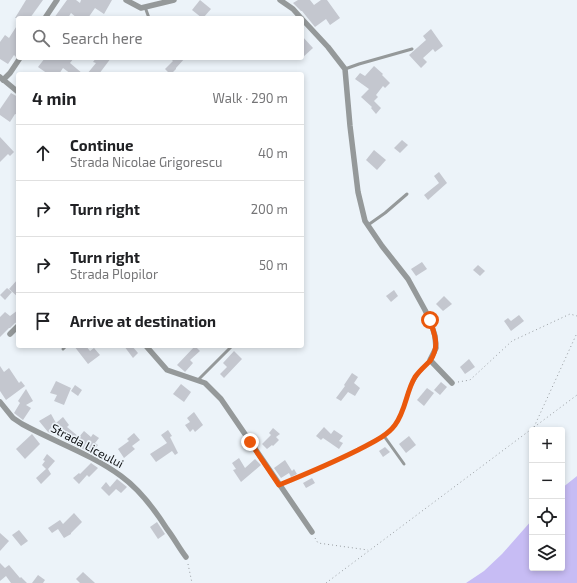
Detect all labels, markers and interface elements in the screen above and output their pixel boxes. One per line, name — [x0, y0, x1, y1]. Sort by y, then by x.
search box — [16, 16, 304, 60]
icon: search — [30, 27, 52, 49]
text: Search here — [62, 29, 143, 47]
text: 4 min — [32, 88, 76, 108]
text: Walk · 290 m — [213, 90, 288, 106]
text: Continue — [70, 136, 133, 154]
icon: ahead — [32, 142, 54, 164]
text: 40 m — [258, 145, 288, 161]
text: Strada Nicolae Grigorescu — [70, 154, 223, 170]
icon: right — [32, 198, 54, 220]
text: Turn right — [70, 200, 140, 218]
text: 200 m — [251, 201, 288, 217]
text: Turn right — [70, 248, 140, 266]
icon: right — [32, 254, 54, 276]
text: 50 m — [259, 257, 288, 273]
text: Strada Plopilor — [70, 266, 158, 282]
icon: arrive — [32, 310, 54, 332]
route start — [421, 311, 439, 329]
text: Arrive at destination — [70, 312, 216, 330]
street label: Strada Liceului — [49, 420, 126, 470]
map controls — [529, 427, 565, 571]
button: + — [529, 427, 565, 463]
route end — [241, 433, 259, 451]
button: − — [529, 463, 565, 499]
button: locate — [529, 499, 565, 535]
button: layers — [529, 535, 565, 571]

